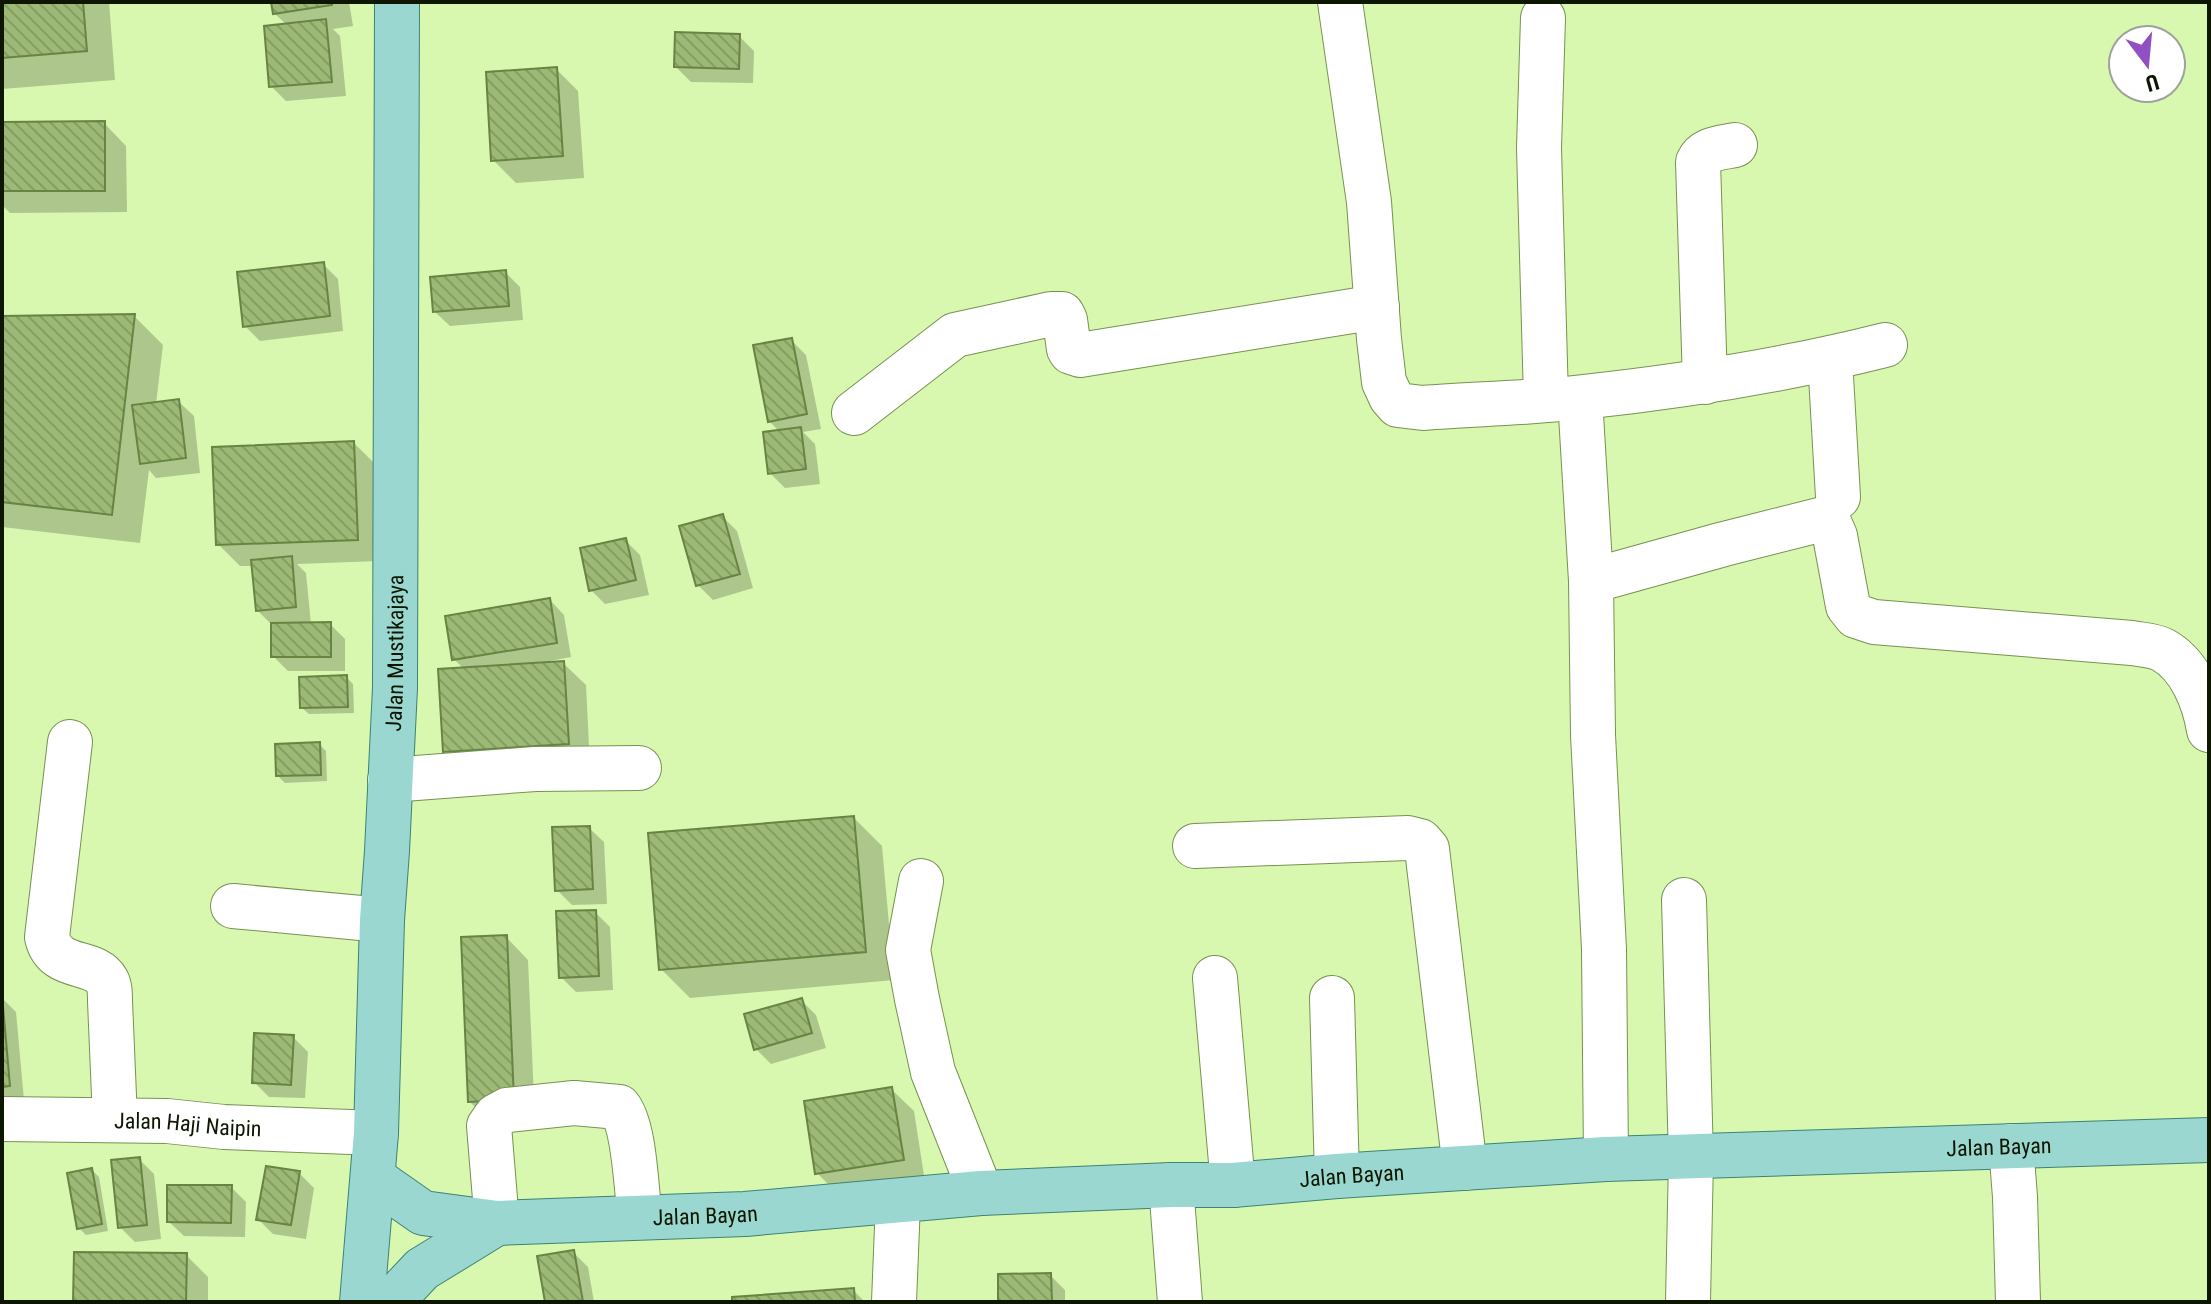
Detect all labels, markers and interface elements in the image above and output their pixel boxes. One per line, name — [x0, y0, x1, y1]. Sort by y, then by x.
north arrow — [2107, 24, 2187, 104]
text: U — [2143, 69, 2162, 96]
street label: Jalan Mustikajaya — [380, 575, 408, 732]
street label: Jalan Haji Naipin — [114, 1108, 262, 1141]
street label: Jalan Bayan — [1946, 1132, 2052, 1161]
street label: Jalan Bayan — [1298, 1159, 1405, 1192]
street label: Jalan Bayan — [652, 1200, 759, 1230]

